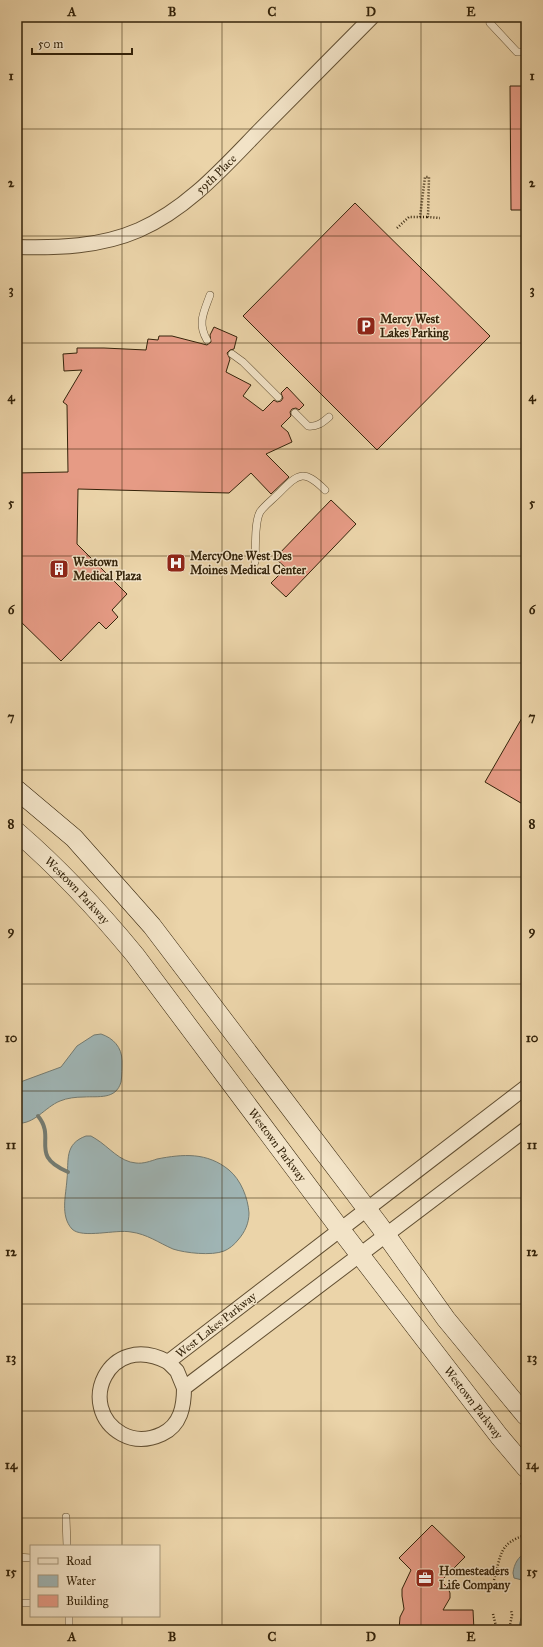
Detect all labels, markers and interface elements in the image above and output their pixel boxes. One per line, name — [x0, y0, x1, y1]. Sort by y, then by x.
text: A — [67, 4, 77, 20]
text: B — [168, 4, 177, 20]
text: C — [268, 4, 277, 20]
text: D — [366, 4, 376, 20]
text: E — [466, 4, 476, 20]
scale bar — [32, 30, 132, 56]
text: 50 m — [38, 37, 63, 51]
text: 1 — [8, 68, 14, 84]
text: 1 — [529, 68, 535, 84]
street label: 59th Place — [193, 152, 239, 197]
text: 2 — [8, 175, 15, 191]
text: 2 — [529, 175, 536, 191]
text: 3 — [8, 282, 14, 298]
text: 3 — [529, 282, 535, 298]
place label: Mercy West Lakes Parking — [380, 312, 449, 341]
parking icon: Mercy West Lakes Parking — [355, 315, 377, 337]
text: 4 — [7, 389, 15, 405]
text: 4 — [528, 389, 536, 405]
text: 5 — [8, 495, 15, 511]
text: 5 — [529, 495, 536, 511]
place label: MercyOne West Des Moines Medical Center — [190, 549, 306, 577]
hospital icon: MercyOne West Des Moines Medical Center — [165, 552, 187, 574]
place label: Westown Medical Plaza — [73, 555, 142, 583]
building icon: Westown Medical Plaza — [48, 558, 70, 580]
text: 6 — [8, 602, 16, 618]
text: 6 — [529, 602, 537, 618]
text: 7 — [8, 709, 15, 725]
text: 7 — [529, 709, 536, 725]
text: 8 — [8, 816, 15, 832]
text: 8 — [529, 816, 536, 832]
street label: Westown Parkway — [42, 854, 113, 927]
text: 9 — [8, 923, 15, 939]
text: 9 — [529, 923, 536, 939]
text: 10 — [5, 1030, 18, 1046]
text: 10 — [526, 1030, 539, 1046]
street label: Westown Parkway — [245, 1106, 309, 1185]
text: 11 — [6, 1137, 16, 1153]
text: 11 — [527, 1137, 537, 1153]
text: 12 — [5, 1244, 17, 1260]
text: 12 — [526, 1244, 538, 1260]
street label: West Lakes Parkway — [173, 1289, 259, 1361]
text: 13 — [6, 1350, 16, 1366]
text: 13 — [527, 1350, 537, 1366]
street label: Westown Parkway — [441, 1364, 506, 1442]
text: 14 — [5, 1457, 18, 1473]
text: 14 — [526, 1457, 539, 1473]
legend — [30, 1545, 160, 1617]
text: Road — [66, 1554, 92, 1568]
text: 15 — [5, 1564, 17, 1580]
place label: Homesteaders Life Company — [439, 1564, 511, 1593]
text: 15 — [526, 1564, 538, 1580]
office icon: Homesteaders Life Company — [414, 1567, 436, 1589]
text: Water — [66, 1574, 96, 1588]
text: Building — [66, 1594, 109, 1609]
text: A — [67, 1629, 77, 1645]
text: B — [168, 1629, 177, 1645]
text: C — [268, 1629, 277, 1645]
text: D — [366, 1629, 376, 1645]
text: E — [466, 1629, 476, 1645]

